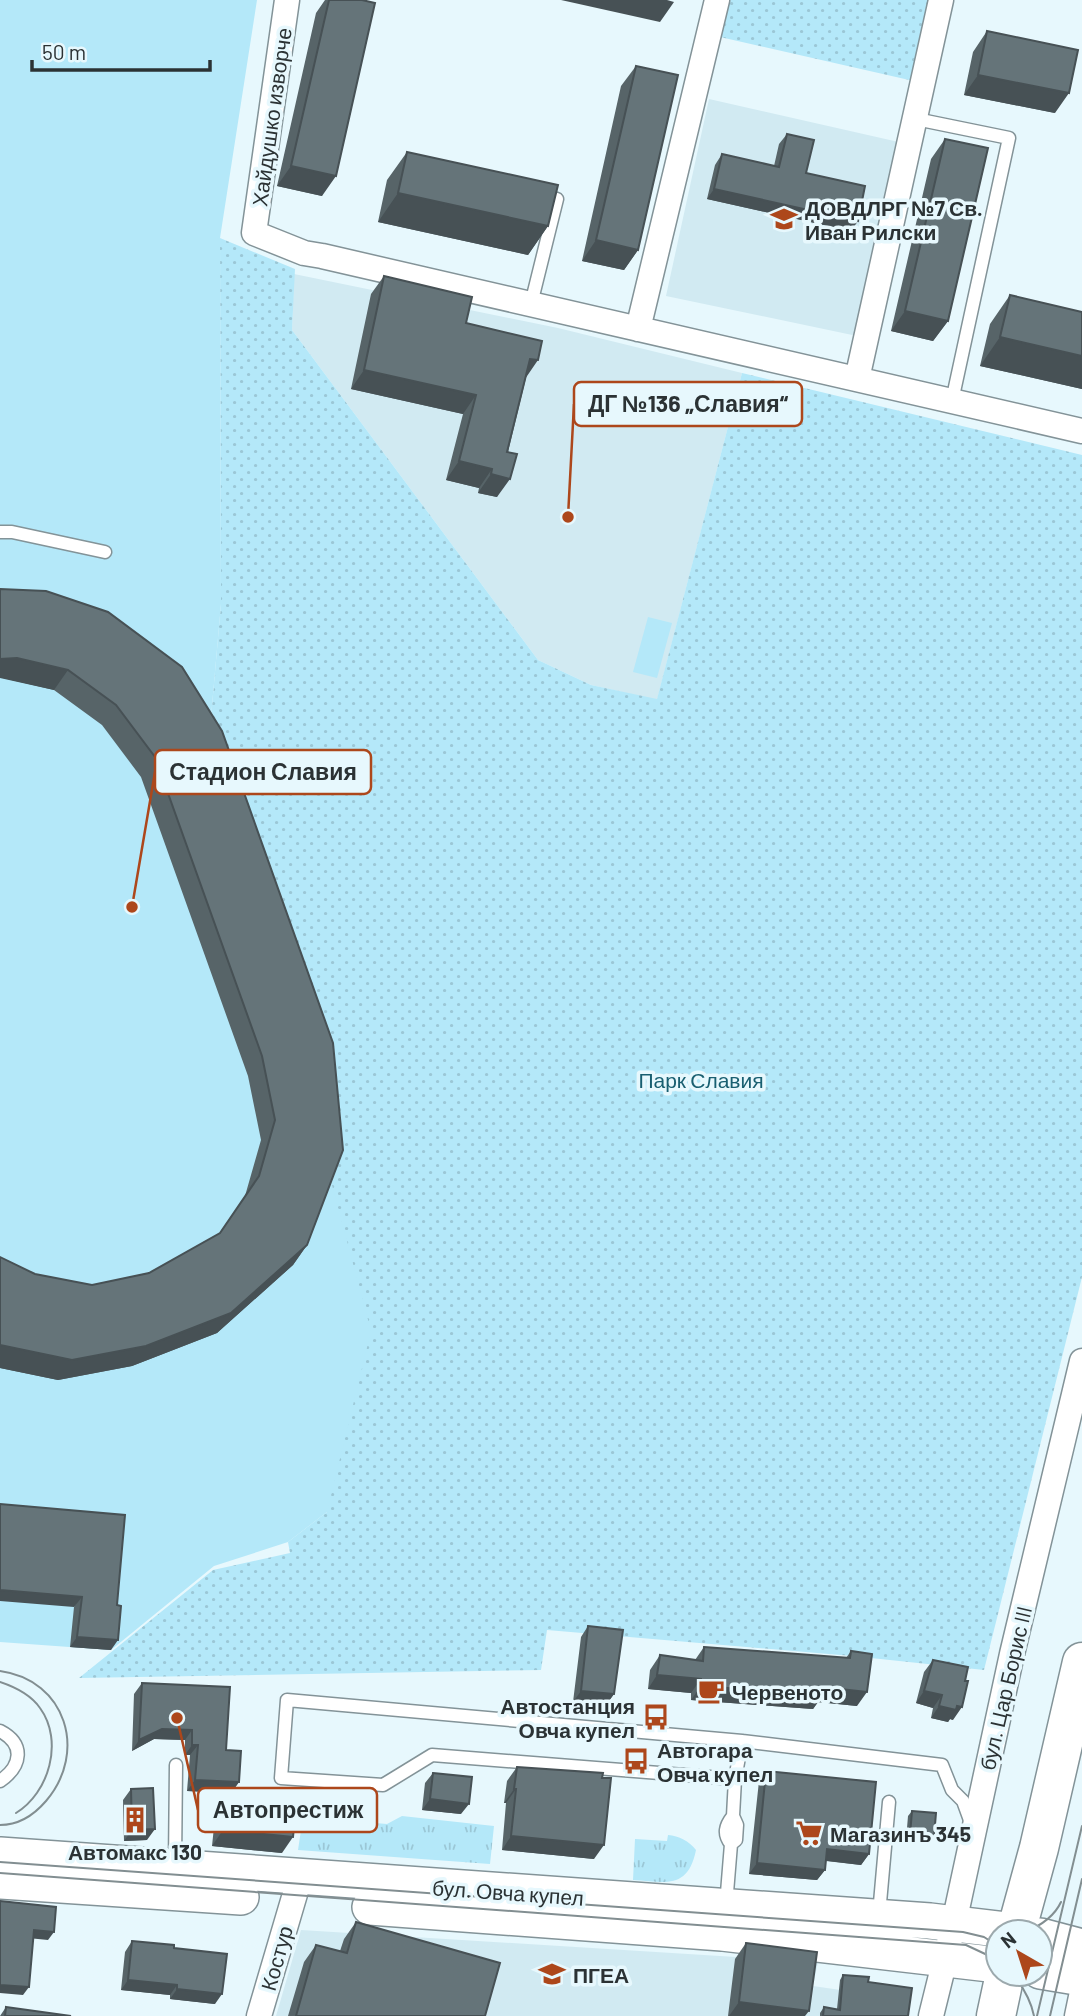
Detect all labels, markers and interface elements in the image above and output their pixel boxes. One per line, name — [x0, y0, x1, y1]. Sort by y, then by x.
street label: Хайдушко изворче — [246, 26, 296, 208]
scale bar — [32, 28, 210, 72]
text: 50 m — [42, 39, 86, 64]
place label: ДОВДЛРГ №7 Св. Иван Рилски — [805, 195, 983, 244]
school or university icon: ДОВДЛРГ №7 Св. Иван Рилски — [769, 204, 799, 234]
callout: ДГ №136 „Славия“ — [574, 382, 802, 426]
text: ДГ №136 „Славия“ — [588, 389, 789, 417]
callout: Стадион Славия — [155, 750, 371, 794]
text: Стадион Славия — [169, 757, 357, 785]
park label: Парк Славия — [638, 1067, 764, 1092]
street label: бул. Цар Борис III — [974, 1604, 1036, 1772]
cafe icon: Червеното — [696, 1676, 726, 1706]
place label: Червеното — [732, 1679, 843, 1704]
place label: Автостанция Овча купел — [500, 1693, 635, 1742]
bus stop icon: Автостанция Овча купел — [641, 1702, 671, 1732]
place label: Автогара Овча купел — [657, 1737, 773, 1786]
bus stop icon: Автогара Овча купел — [621, 1746, 651, 1776]
callout: Автопрестиж — [198, 1788, 377, 1832]
text: Автопрестиж — [213, 1795, 364, 1823]
building icon: Автомакс 130 — [120, 1805, 150, 1835]
supermarket icon: Магазинъ 345 — [794, 1818, 824, 1848]
place label: Магазинъ 345 — [830, 1821, 971, 1846]
place label: Автомакс 130 — [68, 1839, 202, 1864]
street label: бул. Овча купел — [431, 1874, 585, 1910]
north arrow — [984, 1918, 1054, 1988]
street label: Костур — [255, 1923, 297, 1993]
text: N — [996, 1926, 1020, 1952]
school or university icon: ПГЕА — [537, 1959, 567, 1989]
place label: ПГЕА — [573, 1962, 629, 1987]

